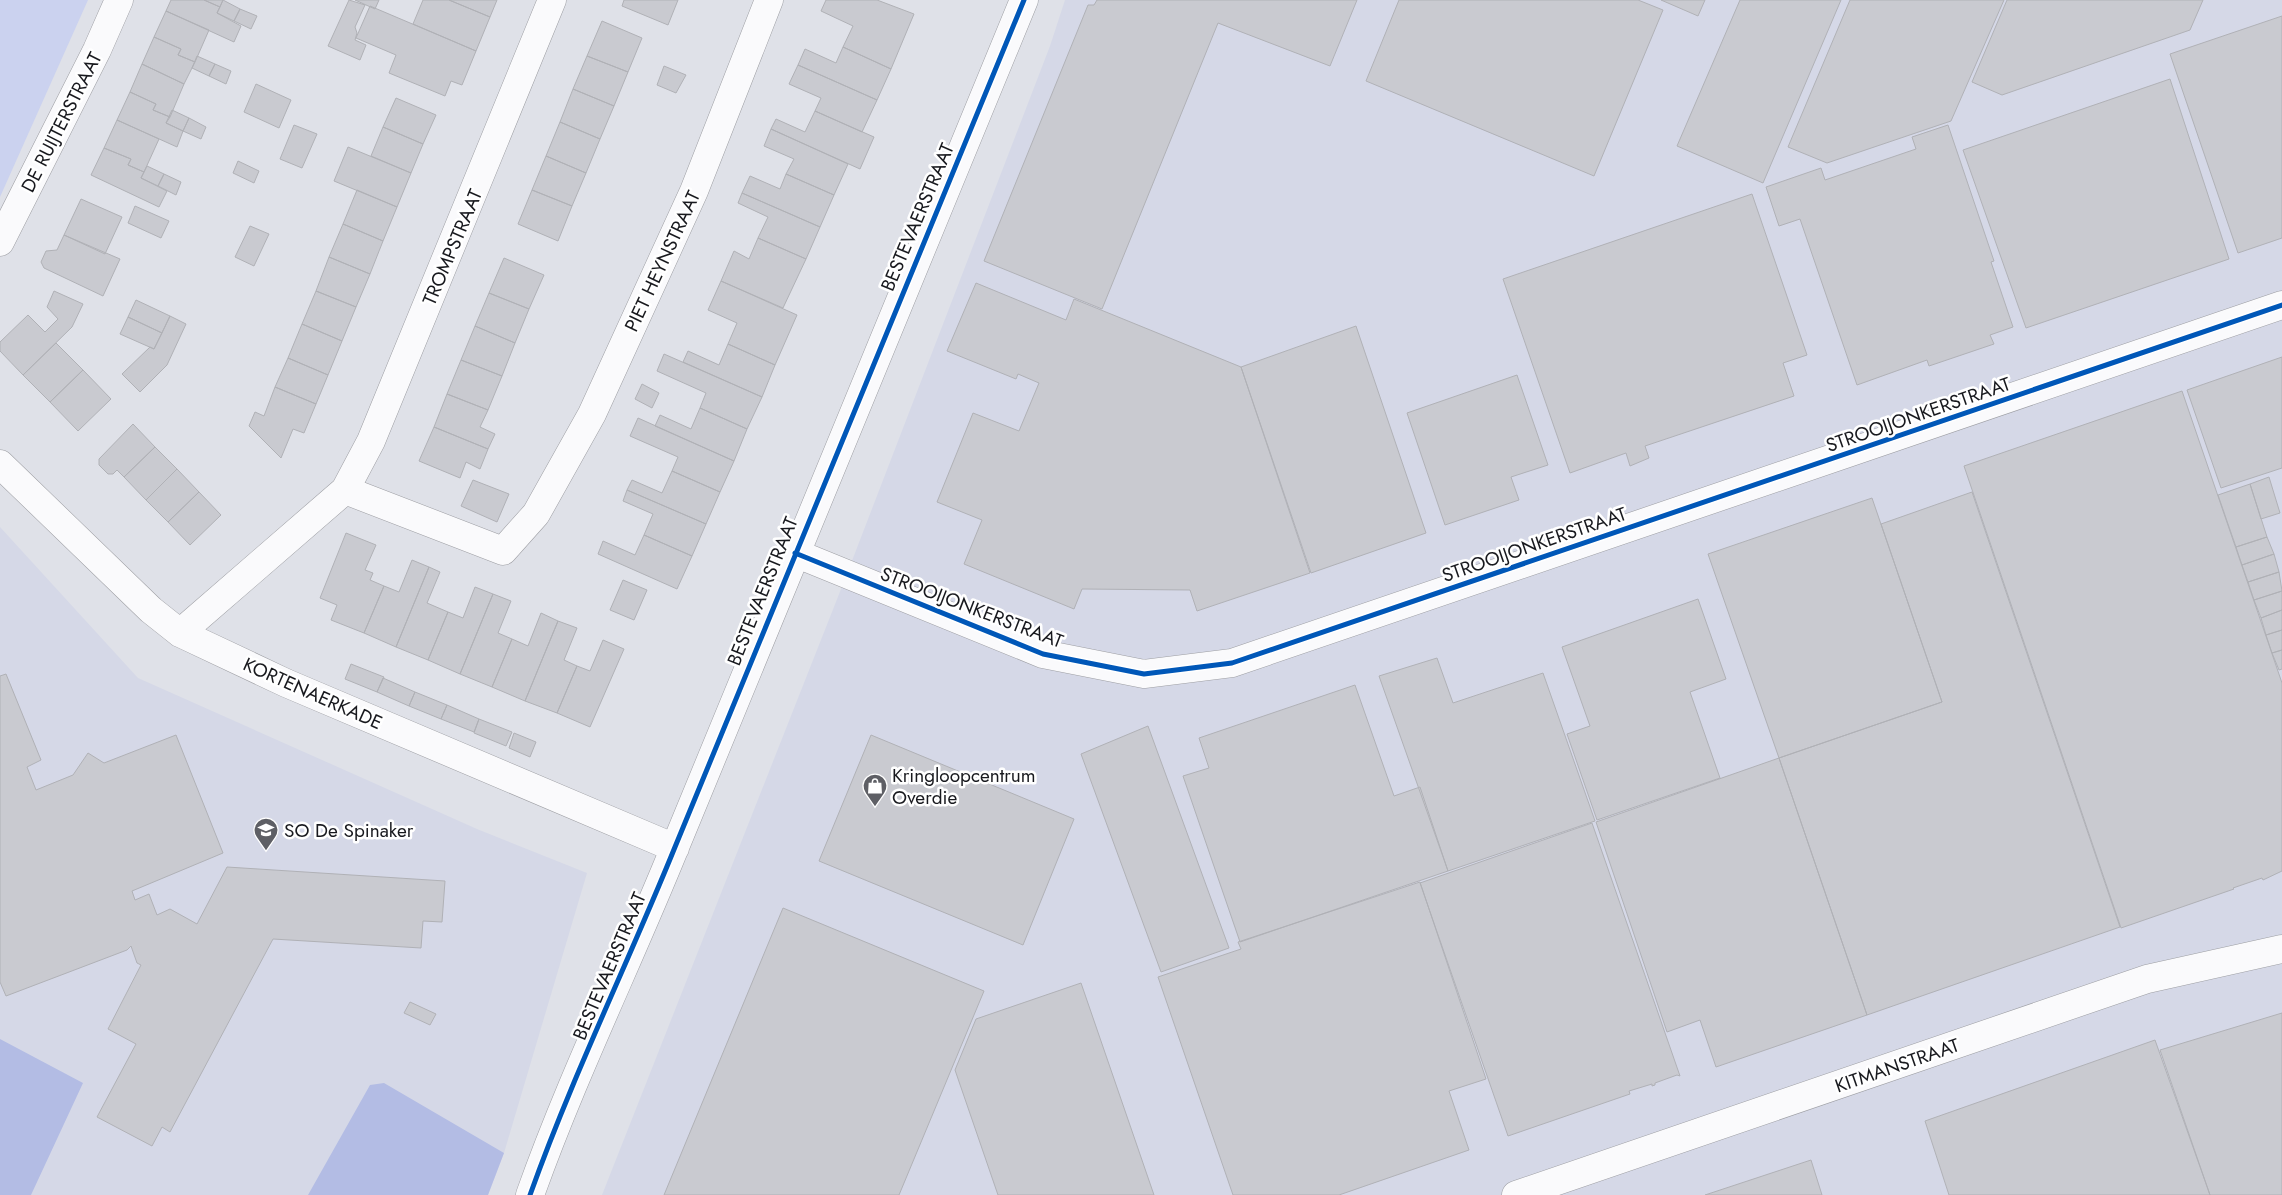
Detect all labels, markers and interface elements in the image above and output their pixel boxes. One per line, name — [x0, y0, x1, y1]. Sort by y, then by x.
street label: DE RUIJTERSTRAAT — [15, 47, 108, 197]
street label: BESTEVAERSTRAAT — [874, 139, 961, 295]
street label: TROMPSTRAAT — [416, 185, 489, 309]
street label: PIET HEYNSTRAAT — [618, 186, 707, 336]
street label: STROOIJONKERSTRAAT — [1822, 370, 2014, 459]
street label: STROOIJONKERSTRAAT — [1438, 500, 1630, 589]
street label: BESTEVAERSTRAAT — [720, 513, 805, 670]
street label: STROOIJONKERSTRAAT — [877, 560, 1067, 655]
street label: KORTENAERKADE — [239, 651, 387, 736]
place label: Kringloopcentrum Overdie — [892, 762, 1036, 811]
shop icon: Kringloopcentrum Overdie — [862, 773, 888, 807]
school or university icon: SO De Spinaker — [253, 817, 279, 851]
place label: SO De Spinaker — [284, 817, 414, 844]
street label: BESTEVAERSTRAAT — [566, 888, 653, 1044]
street label: KITMANSTRAAT — [1831, 1032, 1963, 1099]

